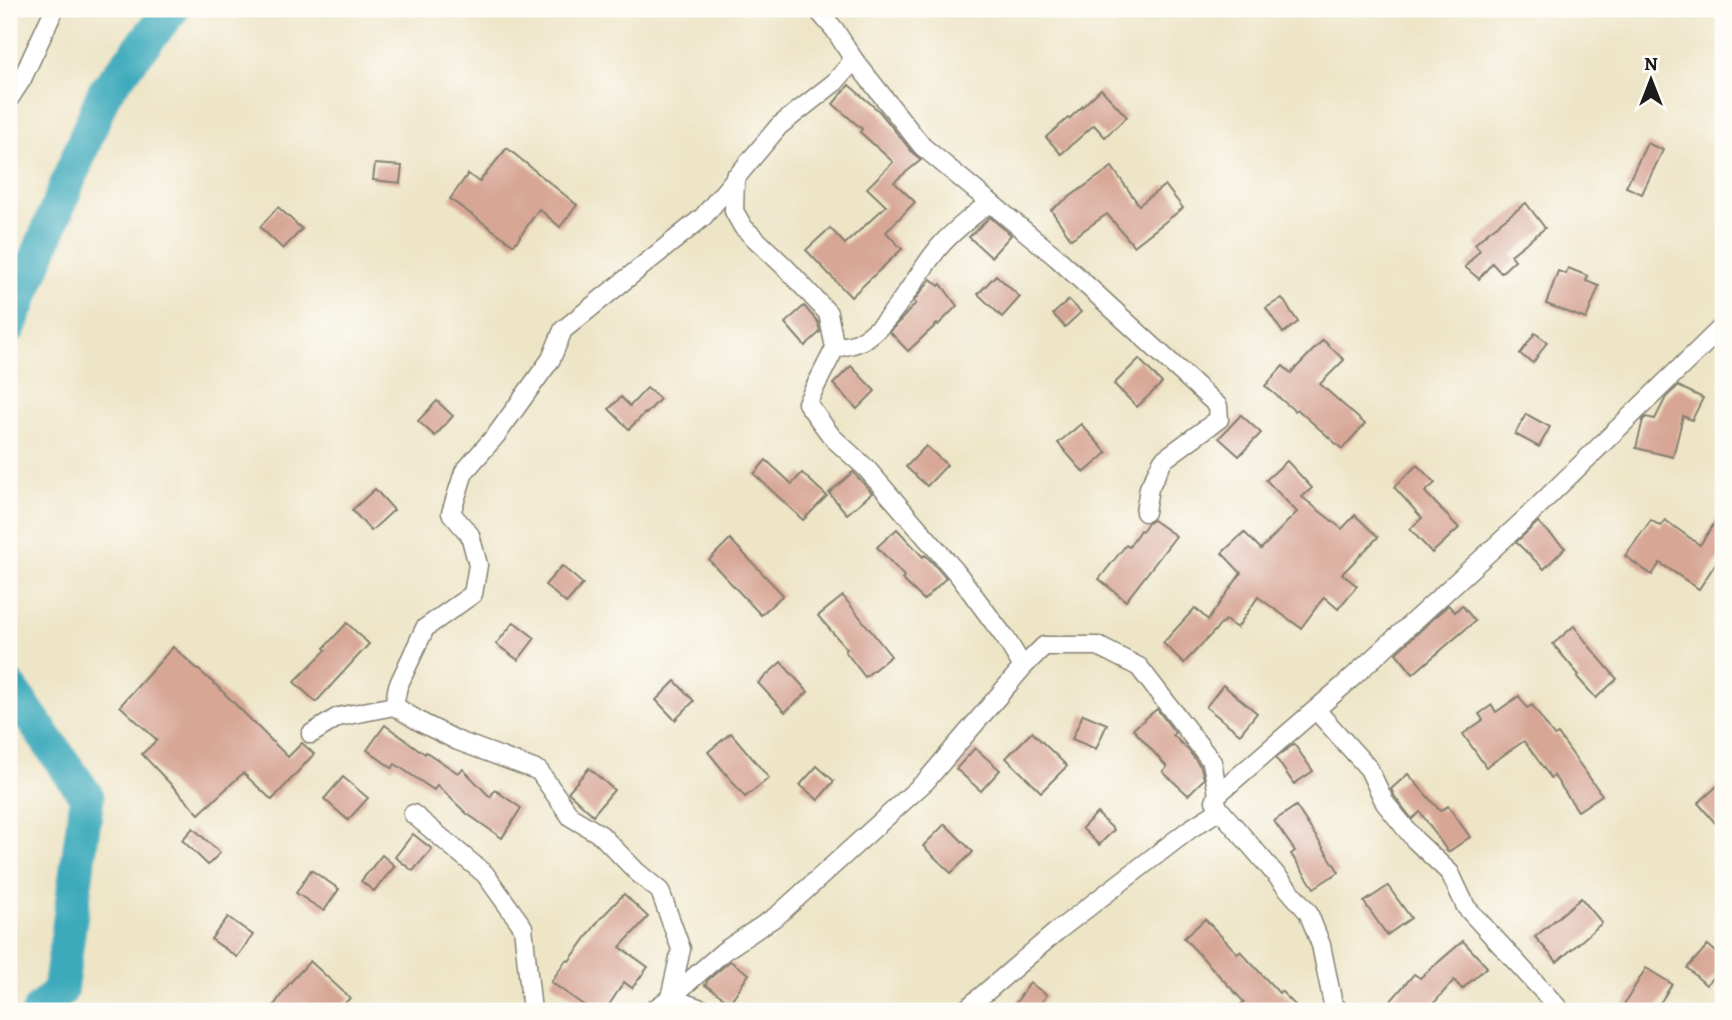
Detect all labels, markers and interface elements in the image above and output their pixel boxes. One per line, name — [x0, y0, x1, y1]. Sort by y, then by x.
north arrow — [1616, 46, 1686, 116]
text: N — [1644, 51, 1658, 77]

